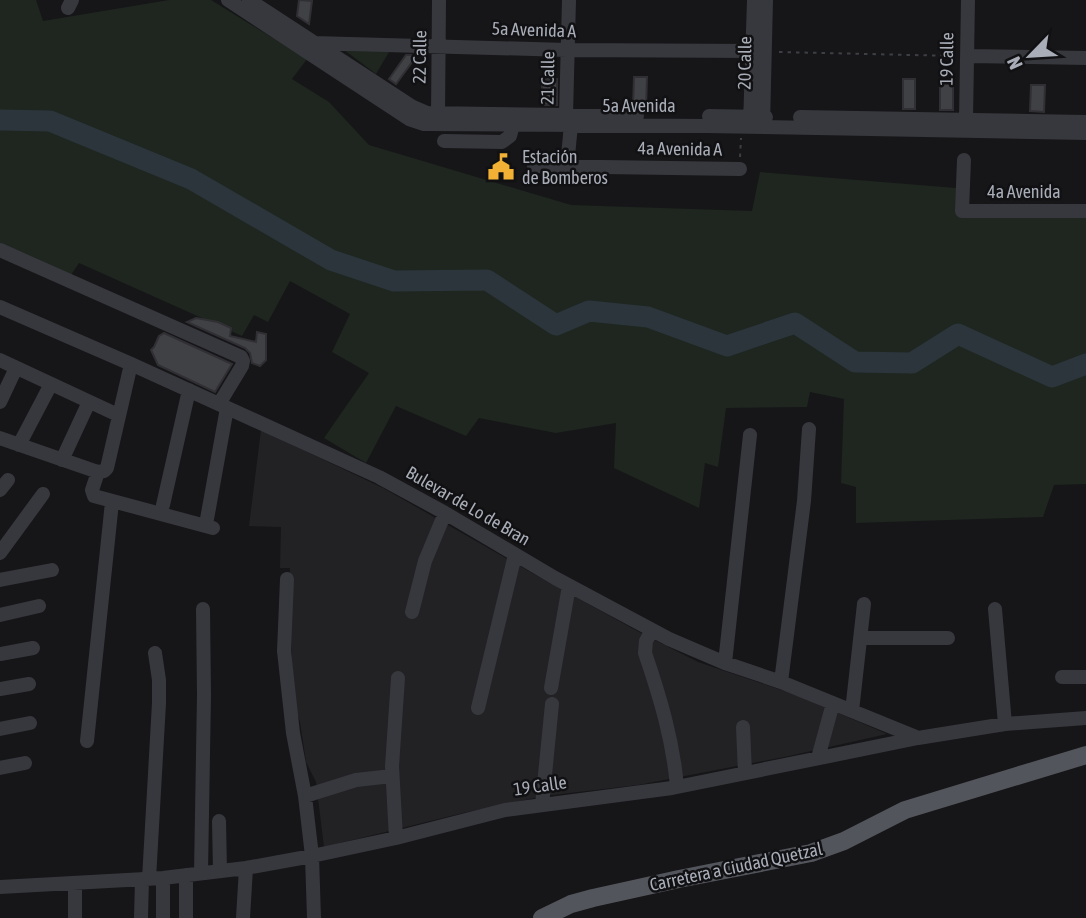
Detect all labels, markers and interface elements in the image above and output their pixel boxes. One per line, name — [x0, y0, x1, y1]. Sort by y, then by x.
street label: 5a Avenida A — [491, 18, 577, 41]
north arrow — [995, 21, 1065, 91]
street label: 22 Calle — [409, 30, 430, 84]
street label: 19 Calle — [936, 32, 957, 86]
street label: 20 Calle — [734, 36, 755, 90]
street label: 21 Calle — [537, 51, 558, 105]
text: N — [1002, 53, 1027, 73]
street label: 5a Avenida — [602, 95, 676, 116]
street label: 4a Avenida A — [638, 137, 723, 160]
place label: Estación de Bomberos — [522, 146, 608, 188]
public building icon: Estación de Bomberos — [486, 152, 516, 182]
street label: 4a Avenida — [987, 181, 1061, 202]
street label: Bulevar de Lo de Bran — [402, 461, 534, 550]
street label: 19 Calle — [512, 771, 568, 800]
street label: Carretera a Ciudad Quetzal — [648, 838, 824, 895]

